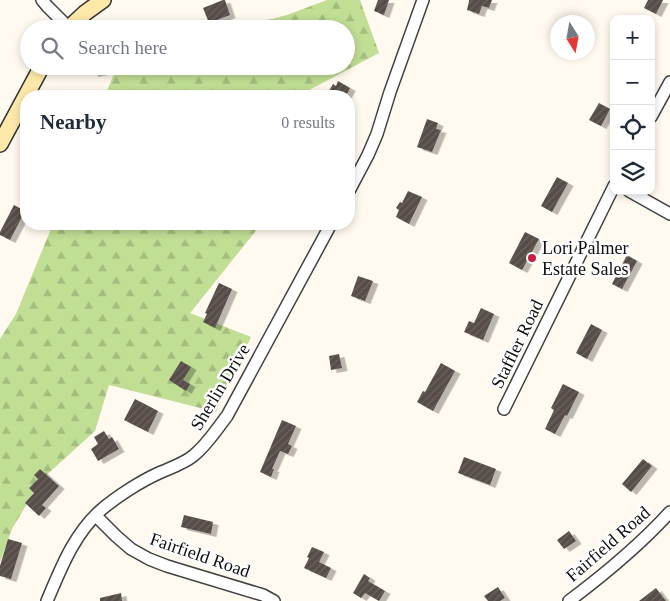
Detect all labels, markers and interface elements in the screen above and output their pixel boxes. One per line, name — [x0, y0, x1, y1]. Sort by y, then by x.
north arrow — [550, 15, 595, 60]
map controls — [610, 15, 655, 195]
button: + — [610, 15, 655, 60]
search box — [20, 20, 355, 75]
icon: search — [38, 34, 66, 62]
text: Search here — [78, 37, 167, 58]
button: − — [610, 60, 655, 105]
button: locate — [610, 105, 655, 150]
text: Nearby — [40, 110, 107, 134]
text: 0 results — [281, 114, 335, 131]
button: layers — [610, 150, 655, 195]
place label: Lori Palmer Estate Sales — [542, 238, 628, 279]
marker: Lori Palmer Estate Sales — [526, 252, 538, 264]
street label: Staffler Road — [487, 296, 547, 392]
street label: Sherlin Drive — [186, 340, 254, 434]
street label: Fairfield Road — [562, 502, 654, 586]
street label: Fairfield Road — [147, 529, 253, 581]

